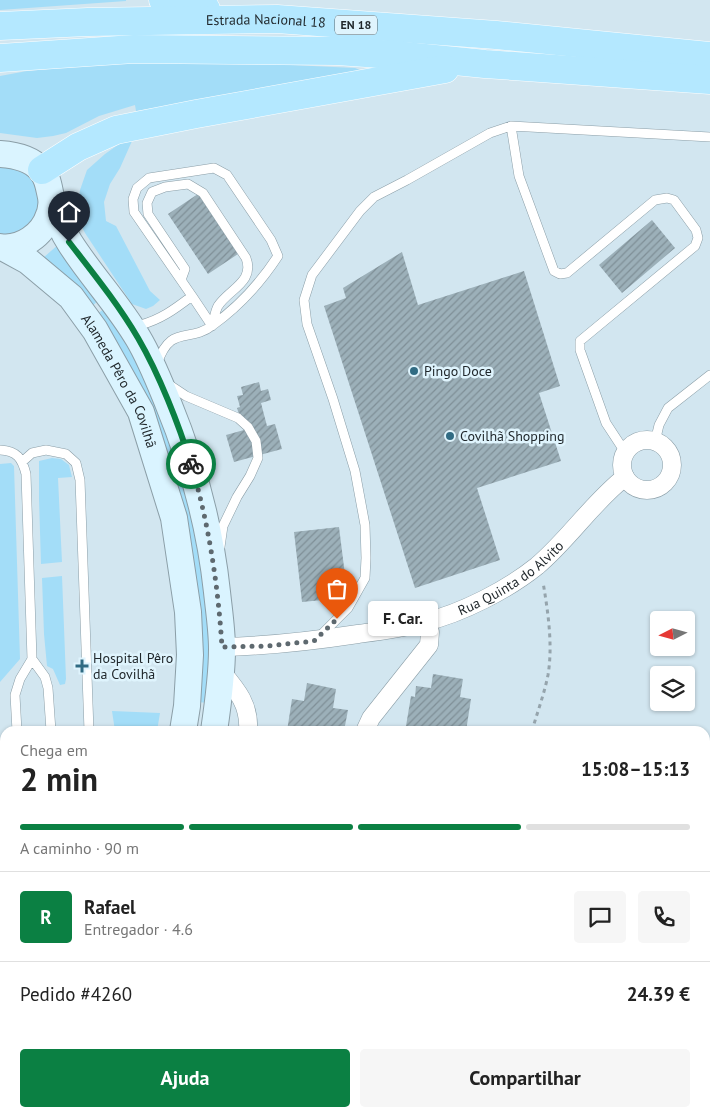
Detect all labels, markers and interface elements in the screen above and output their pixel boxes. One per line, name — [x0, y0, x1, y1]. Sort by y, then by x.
street label: Estrada Nacional 18 — [206, 10, 326, 32]
road number: EN 18 — [335, 16, 377, 34]
pin — [48, 191, 90, 242]
icon: home — [55, 198, 83, 226]
street label: Alameda Pêro da Covilhã — [77, 310, 161, 450]
place label: Pingo Doce — [424, 362, 492, 380]
marker: Pingo Doce — [408, 365, 420, 377]
place label: Covilhã Shopping — [460, 427, 564, 445]
marker: Covilhã Shopping — [444, 430, 456, 442]
courier — [166, 439, 216, 489]
icon: bike — [177, 450, 205, 478]
street label: Rua Quinta do Alvito — [455, 537, 567, 619]
pin — [316, 568, 358, 619]
icon: bag — [323, 575, 351, 603]
callout: F. Car. — [367, 602, 437, 636]
text: F. Car. — [383, 608, 423, 628]
north arrow — [650, 611, 695, 656]
map controls — [650, 611, 695, 711]
place label: Hospital Pêro da Covilhã — [93, 649, 173, 683]
marker: Hospital Pêro da Covilhã — [75, 659, 89, 673]
button: layers — [650, 666, 695, 711]
text: Chega em — [20, 740, 88, 760]
text: 15:08–15:13 — [581, 757, 690, 781]
text: 2 min — [20, 758, 98, 800]
text: A caminho · 90 m — [20, 838, 139, 858]
button: chat — [574, 891, 626, 943]
button: phone — [638, 891, 690, 943]
text: Rafael — [84, 895, 136, 919]
text: R — [40, 905, 52, 929]
text: Entregador · 4.6 — [84, 919, 193, 939]
text: Pedido #4260 — [20, 982, 132, 1006]
text: 24.39 € — [627, 982, 690, 1006]
button: Ajuda — [20, 1049, 350, 1107]
button: Compartilhar — [360, 1049, 690, 1107]

